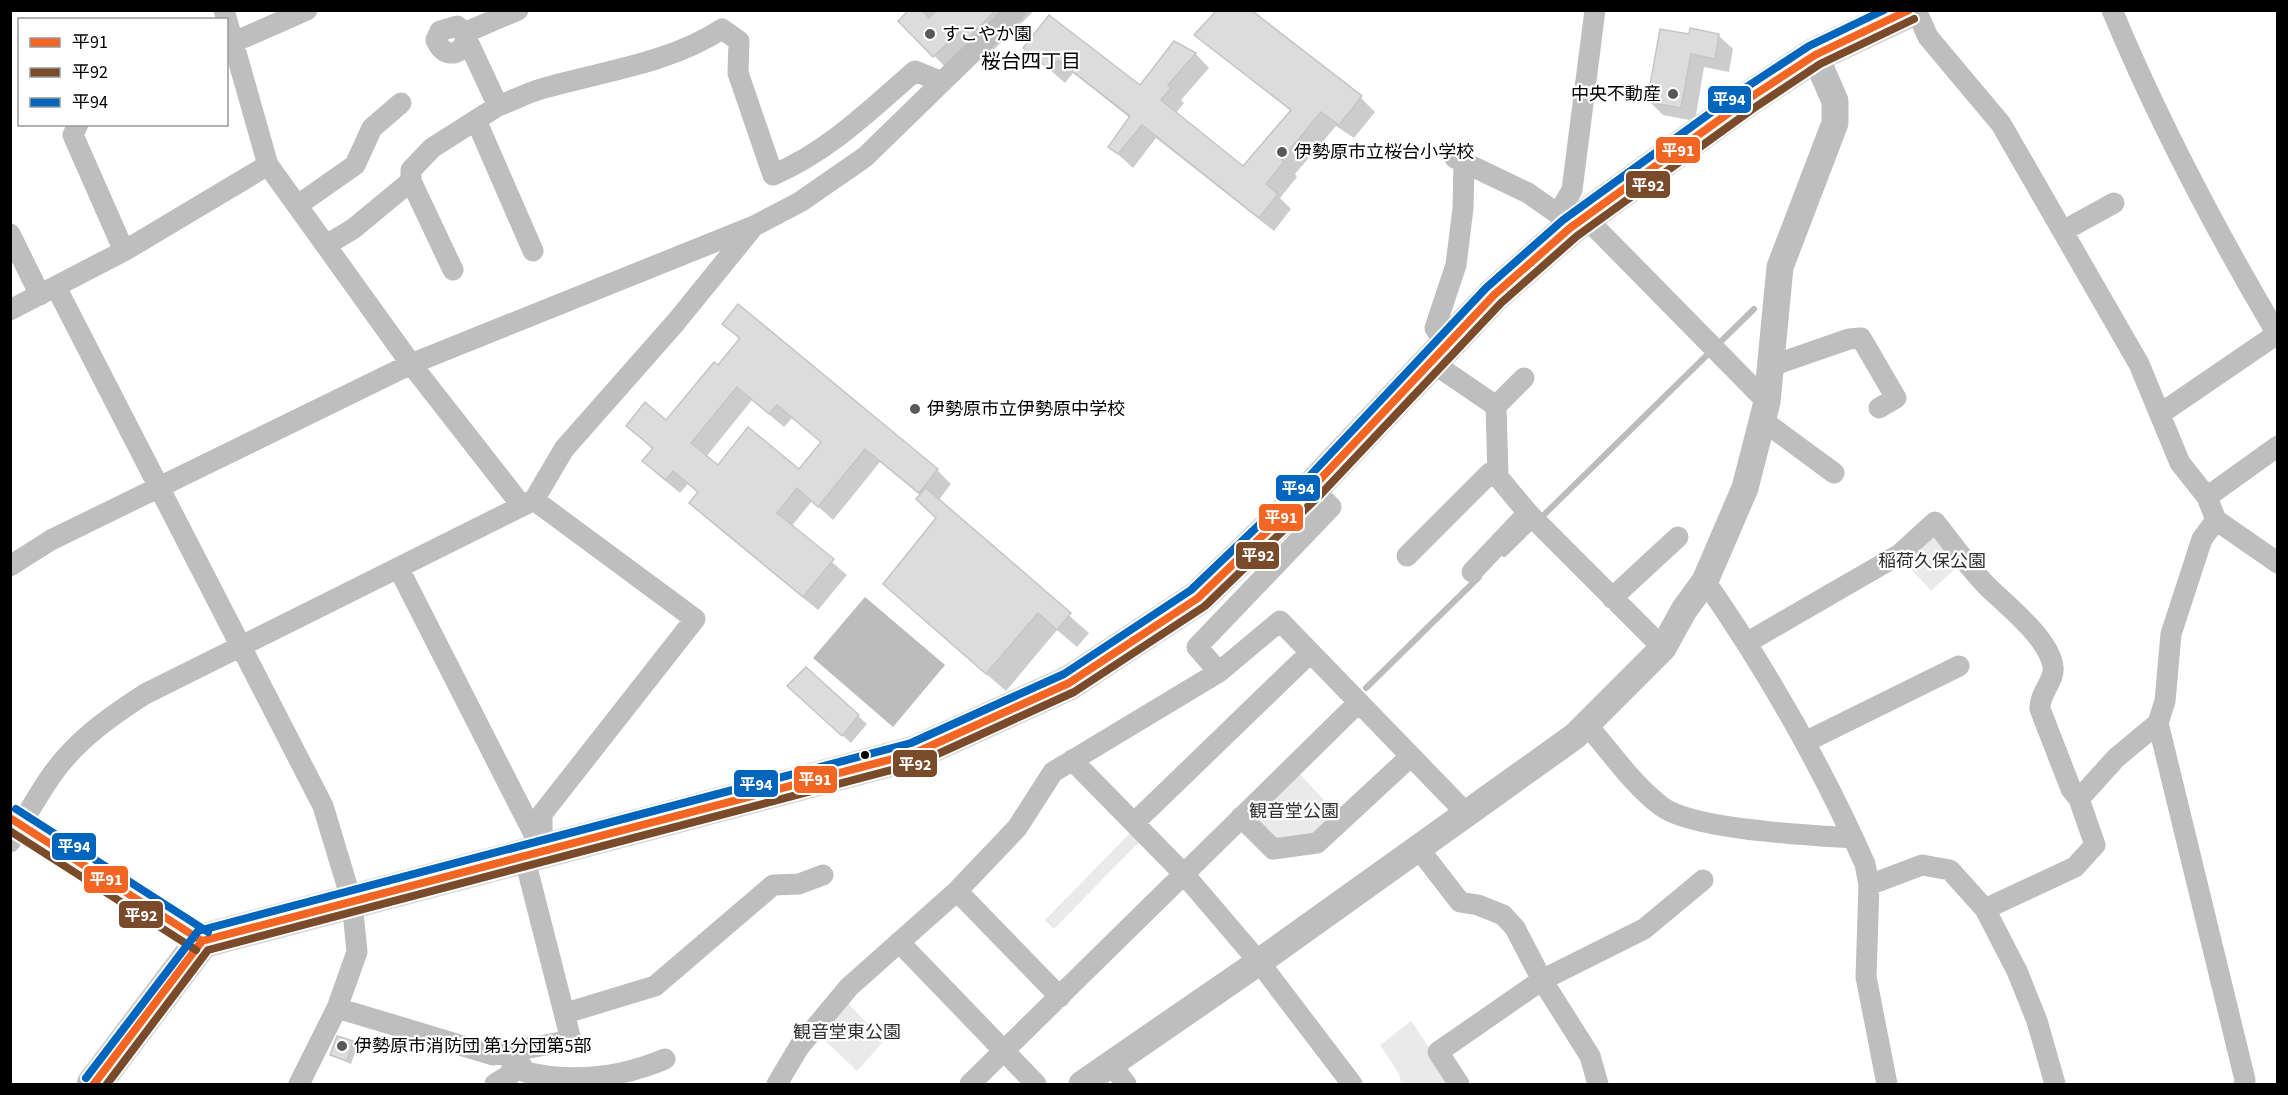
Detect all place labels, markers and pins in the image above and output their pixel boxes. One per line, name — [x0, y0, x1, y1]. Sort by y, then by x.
place label: すこやか園 — [942, 22, 1032, 47]
marker: すこやか園 — [923, 27, 937, 41]
place label: 中央不動産 — [1571, 82, 1661, 107]
marker: 中央不動産 — [1666, 87, 1680, 101]
place label: 伊勢原市立桜台小学校 — [1294, 140, 1474, 165]
marker: 伊勢原市立桜台小学校 — [1275, 145, 1289, 159]
place label: 伊勢原市立伊勢原中学校 — [927, 397, 1125, 422]
marker: 伊勢原市立伊勢原中学校 — [908, 402, 922, 416]
unlabelled marker — [859, 749, 871, 761]
place label: 伊勢原市消防団 第1分団第5部 — [354, 1034, 592, 1059]
marker: 伊勢原市消防団 第1分団第5部 — [335, 1039, 349, 1053]

